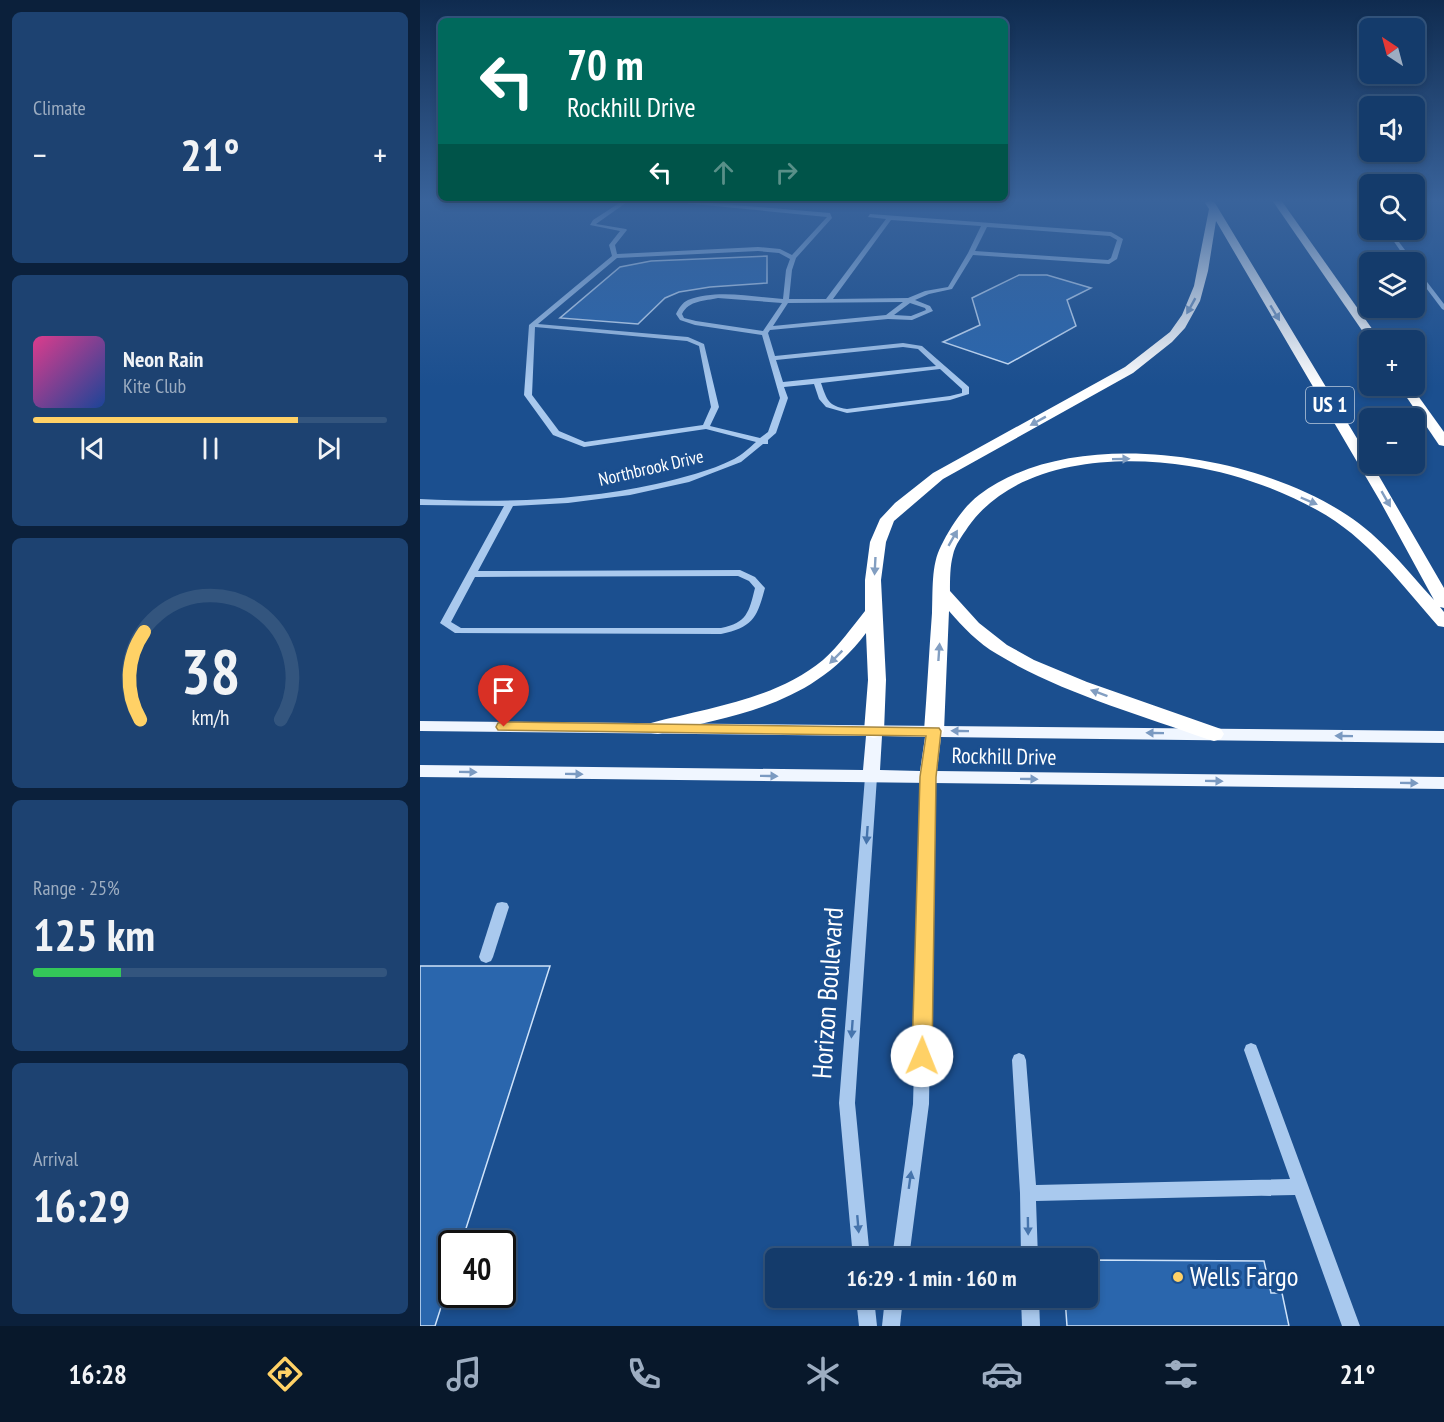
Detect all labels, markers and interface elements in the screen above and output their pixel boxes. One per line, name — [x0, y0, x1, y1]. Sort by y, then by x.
north arrow — [1359, 18, 1425, 84]
map controls — [1359, 18, 1425, 474]
text: 70 m — [567, 37, 644, 92]
icon: left — [468, 42, 546, 120]
text: Rockhill Drive — [567, 90, 696, 124]
text: Climate — [33, 95, 86, 121]
button: sound — [1359, 96, 1425, 162]
text: 21° — [180, 125, 240, 183]
text: − — [33, 133, 47, 176]
text: + — [373, 133, 387, 176]
icon: left — [644, 156, 677, 189]
icon: ahead — [707, 156, 740, 189]
icon: right — [770, 156, 803, 189]
button: search — [1359, 174, 1425, 240]
button: layers — [1359, 252, 1425, 318]
one-way arrow — [1187, 298, 1197, 315]
one-way arrow — [1270, 305, 1281, 321]
button: + — [1359, 330, 1425, 396]
text: Neon Rain — [123, 345, 203, 373]
text: Kite Club — [123, 373, 186, 399]
road number: US 1 — [1306, 387, 1354, 423]
button: − — [1359, 408, 1425, 474]
one-way arrow — [1029, 416, 1046, 426]
icon: previous — [76, 432, 109, 465]
icon: pause — [194, 432, 227, 465]
icon: next — [312, 432, 345, 465]
street label: Northbrook Drive — [596, 444, 706, 491]
one-way arrow — [1111, 454, 1130, 464]
one-way arrow — [1381, 491, 1391, 508]
one-way arrow — [1300, 497, 1318, 506]
one-way arrow — [948, 530, 959, 546]
one-way arrow — [870, 557, 879, 576]
text: 38 — [180, 630, 240, 711]
one-way arrow — [934, 642, 943, 661]
one-way arrow — [829, 649, 843, 663]
pin — [478, 665, 529, 727]
icon: arrive — [487, 674, 520, 707]
one-way arrow — [1090, 688, 1108, 698]
text: km/h — [191, 703, 229, 731]
one-way arrow — [951, 727, 970, 736]
one-way arrow — [1146, 729, 1165, 738]
one-way arrow — [1334, 731, 1353, 740]
street label: Rockhill Drive — [951, 741, 1057, 771]
one-way arrow — [458, 767, 477, 777]
one-way arrow — [564, 769, 583, 779]
one-way arrow — [759, 771, 778, 780]
one-way arrow — [1019, 774, 1038, 783]
one-way arrow — [1205, 776, 1224, 785]
one-way arrow — [1400, 778, 1419, 788]
one-way arrow — [862, 826, 872, 845]
text: Range · 25% — [33, 875, 120, 901]
text: 125 km — [33, 905, 155, 963]
street label: Horizon Boulevard — [804, 906, 850, 1080]
one-way arrow — [848, 1020, 857, 1039]
position arrow — [890, 1024, 954, 1088]
text: Arrival — [33, 1146, 78, 1172]
one-way arrow — [906, 1170, 915, 1189]
text: 16:29 — [33, 1176, 130, 1234]
one-way arrow — [853, 1214, 863, 1233]
one-way arrow — [1024, 1216, 1033, 1235]
speed limit sign: 40 — [438, 1230, 516, 1308]
place label: Wells Fargo — [1190, 1259, 1298, 1293]
text: 16:29 · 1 min · 160 m — [846, 1264, 1017, 1292]
marker: Wells Fargo — [1171, 1270, 1185, 1284]
icon: directions — [264, 1353, 306, 1395]
icon: music — [443, 1353, 485, 1395]
icon: phone — [623, 1353, 665, 1395]
icon: climate — [802, 1353, 844, 1395]
icon: car — [981, 1353, 1023, 1395]
icon: filters — [1160, 1353, 1202, 1395]
text: 16:28 — [69, 1357, 127, 1391]
text: 21° — [1340, 1357, 1375, 1391]

